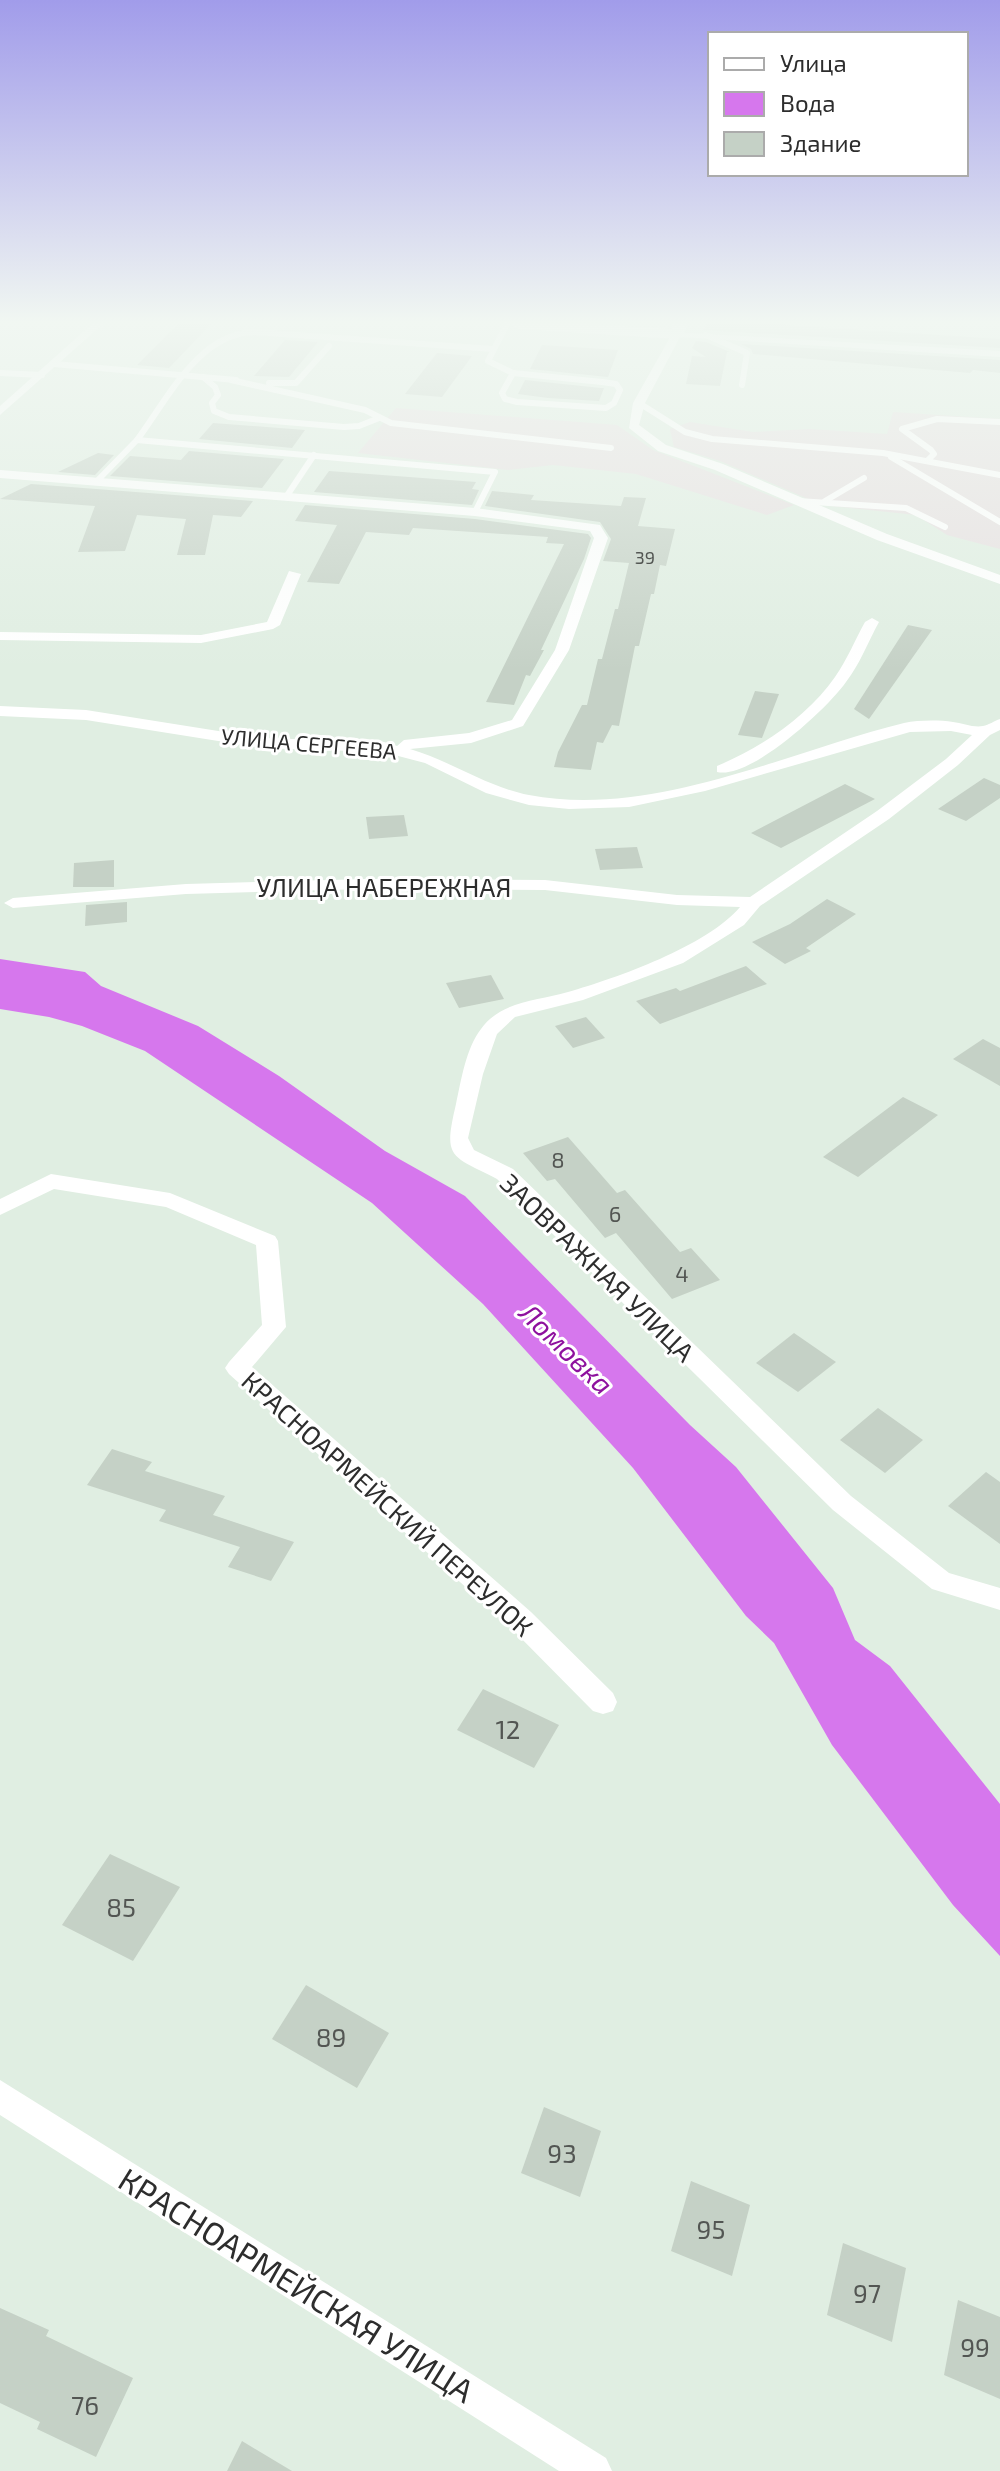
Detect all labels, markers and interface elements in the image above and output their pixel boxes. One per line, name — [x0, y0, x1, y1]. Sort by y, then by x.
legend — [708, 32, 968, 176]
text: Улица — [780, 48, 847, 77]
text: Вода — [780, 88, 836, 117]
text: Здание — [780, 128, 862, 157]
house number: 39 — [635, 546, 655, 568]
street label: УЛИЦА СЕРГЕЕВА — [220, 722, 398, 764]
street label: УЛИЦА НАБЕРЕЖНАЯ — [257, 871, 511, 902]
house number: 8 — [551, 1146, 565, 1172]
street label: ЗАОВРАЖНАЯ УЛИЦА — [495, 1167, 701, 1367]
house number: 6 — [609, 1200, 621, 1226]
house number: 4 — [675, 1260, 689, 1286]
water label: Ломовка — [512, 1294, 621, 1401]
street label: КРАСНОАРМЕЙСКИЙ ПЕРЕУЛОК — [236, 1364, 540, 1642]
house number: 12 — [496, 1713, 520, 1744]
house number: 85 — [106, 1891, 136, 1922]
house number: 89 — [316, 2021, 346, 2052]
house number: 93 — [547, 2137, 577, 2168]
street label: КРАСНОАРМЕЙСКАЯ УЛИЦА — [113, 2159, 482, 2409]
house number: 95 — [697, 2213, 725, 2244]
house number: 97 — [853, 2277, 881, 2308]
house number: 99 — [960, 2331, 990, 2362]
house number: 76 — [71, 2389, 99, 2420]

